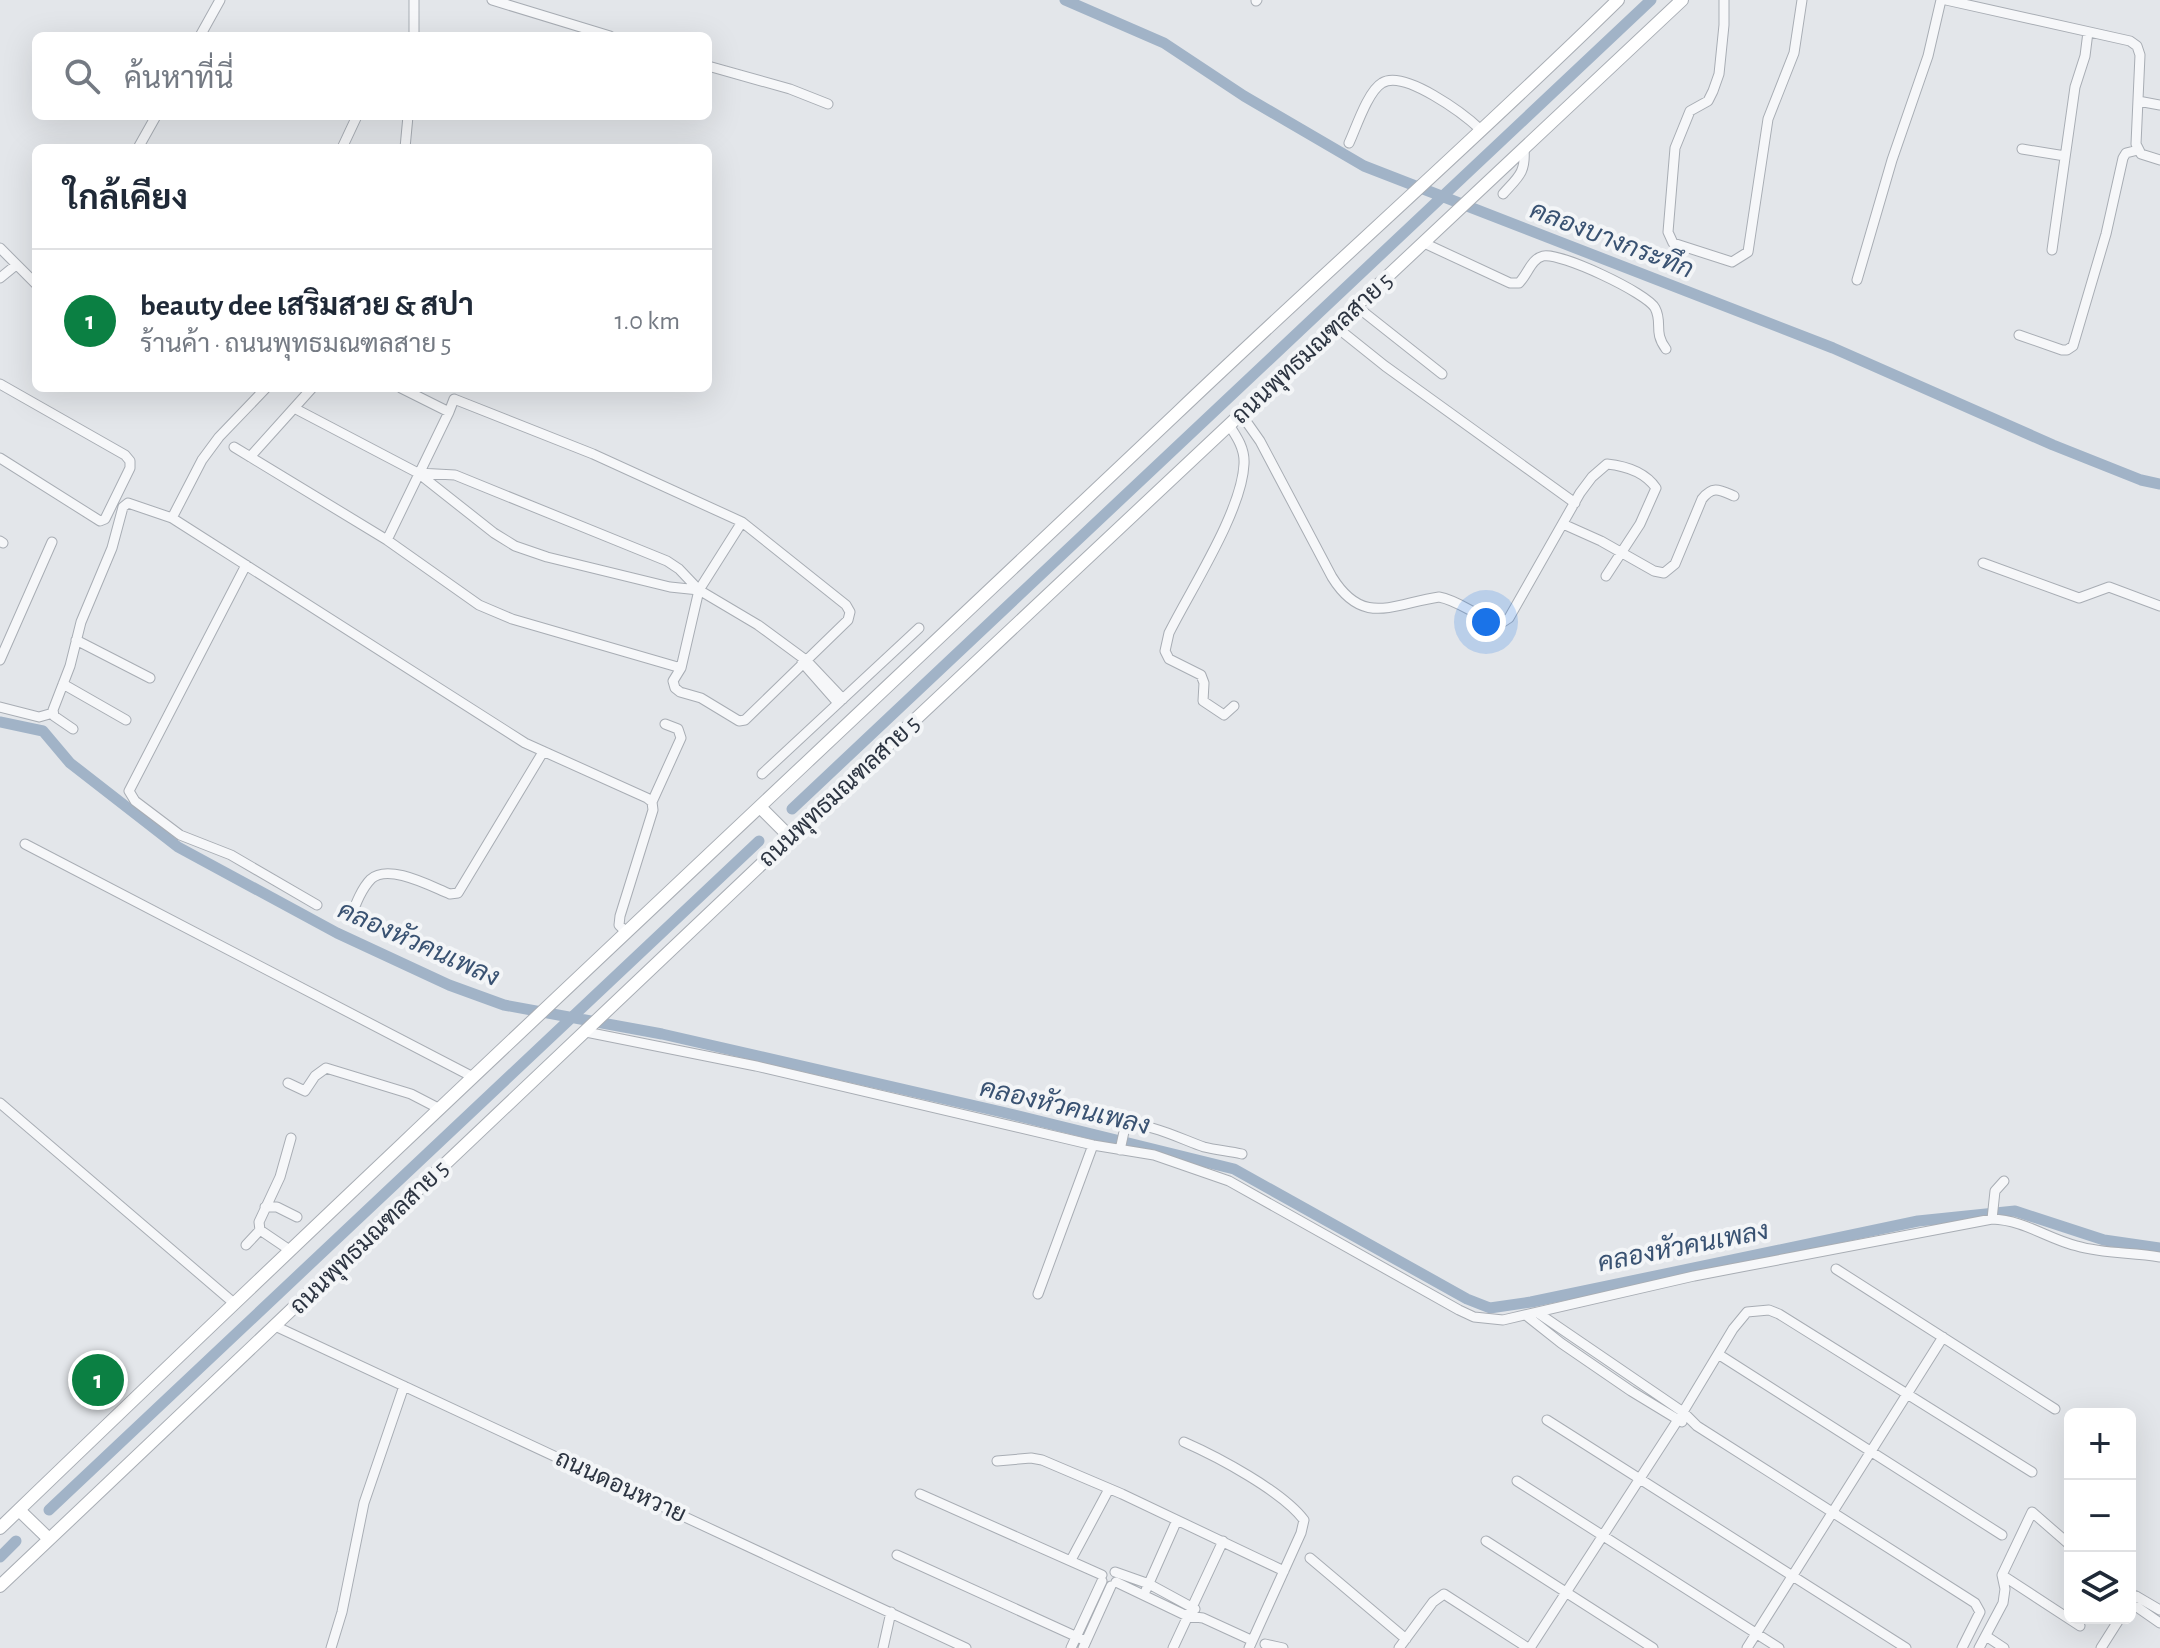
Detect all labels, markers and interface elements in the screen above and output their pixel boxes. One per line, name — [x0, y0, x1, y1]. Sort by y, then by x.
search box — [32, 32, 712, 120]
icon: search — [60, 54, 104, 98]
text: ค้นหาที่นี่ — [124, 64, 234, 94]
text: ใกล้เคียง — [64, 182, 188, 216]
water label: คลองบางกระทึก — [1526, 193, 1698, 283]
street label: ถนนพุทธมณฑลสาย 5 — [1228, 269, 1400, 431]
text: beauty dee เสริมสวย & สปา — [140, 291, 474, 321]
text: 1 — [85, 308, 95, 334]
text: 1.0 km — [614, 308, 680, 334]
text: ร้านค้า · ถนนพุทธมณฑลสาย 5 — [140, 331, 451, 357]
your location — [1466, 602, 1506, 642]
street label: ถนนพุทธมณฑลสาย 5 — [755, 712, 927, 874]
water label: คลองหัวคนเพลง — [334, 893, 505, 991]
water label: คลองหัวคนเพลง — [977, 1071, 1153, 1139]
street label: ถนนพุทธมณฑลสาย 5 — [286, 1156, 455, 1321]
water label: คลองหัวคนเพลง — [1595, 1214, 1771, 1276]
pin: 1 — [72, 1350, 124, 1410]
map controls — [2064, 1408, 2136, 1624]
button: + — [2064, 1408, 2136, 1480]
street label: ถนนดอนหวาย — [552, 1446, 690, 1528]
button: − — [2064, 1480, 2136, 1552]
button: layers — [2064, 1552, 2136, 1624]

